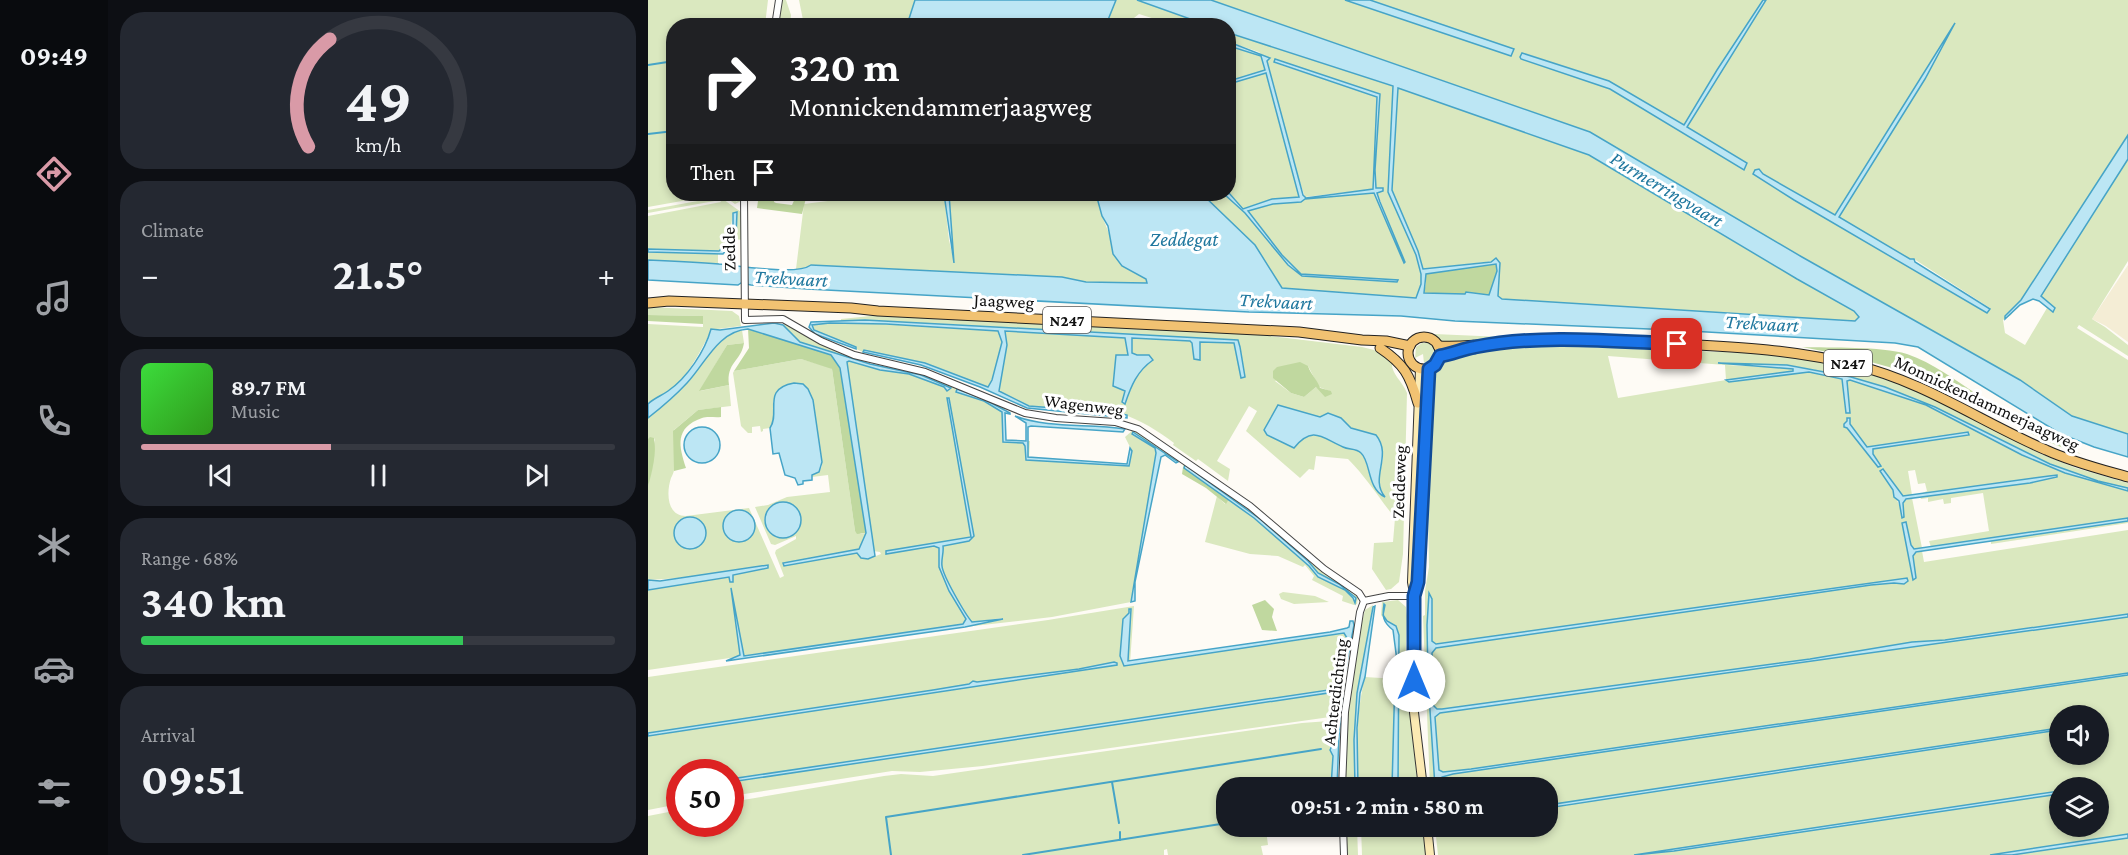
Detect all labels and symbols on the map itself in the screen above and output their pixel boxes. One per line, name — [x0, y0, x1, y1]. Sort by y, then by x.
water label: Purmerringvaart — [1606, 147, 1728, 233]
street label: Zedde — [719, 227, 739, 271]
water label: Zeddegat — [1150, 228, 1219, 251]
water label: Trekvaart — [754, 265, 830, 291]
water label: Trekvaart — [1239, 288, 1315, 314]
street label: Jaagweg — [971, 289, 1035, 313]
road number: N247 — [1043, 307, 1091, 333]
water label: Trekvaart — [1725, 310, 1801, 336]
pin — [1651, 318, 1702, 369]
road number: N247 — [1824, 350, 1872, 376]
street label: Monnickendammerjaagweg — [1891, 351, 2083, 456]
street label: Wagenweg — [1043, 390, 1125, 420]
street label: Zeddeweg — [1388, 444, 1410, 519]
street label: Achterdichting — [1319, 637, 1352, 746]
position arrow — [1382, 649, 1446, 713]
speed limit sign: 50 — [666, 759, 744, 837]

